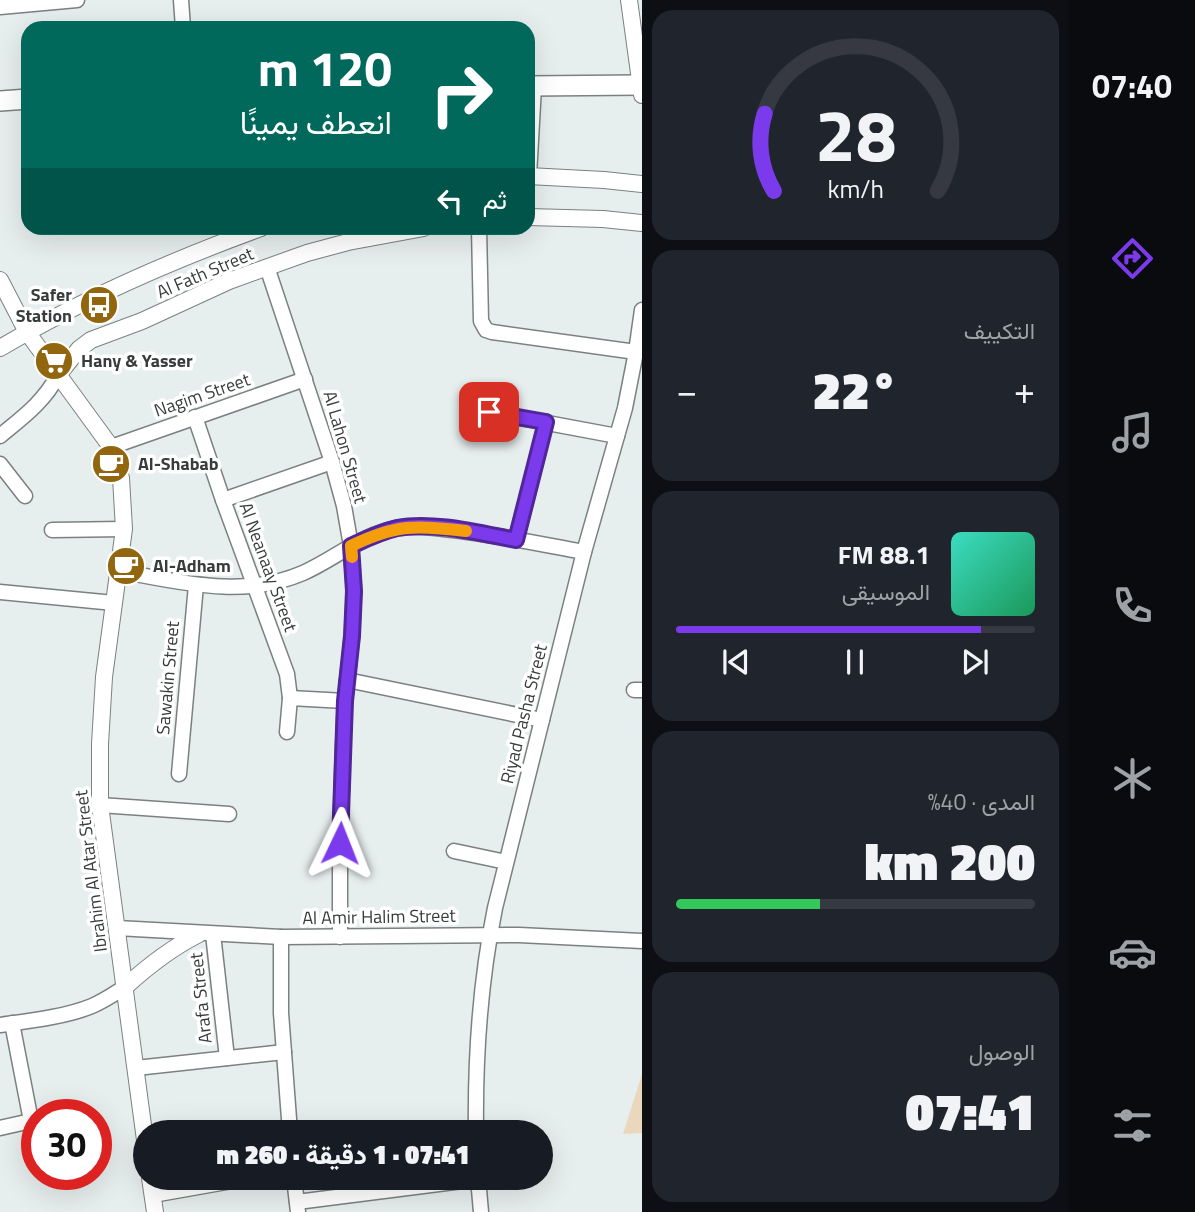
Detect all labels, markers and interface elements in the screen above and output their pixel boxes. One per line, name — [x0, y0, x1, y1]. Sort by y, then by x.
text: 120 m — [258, 30, 392, 105]
icon: right — [416, 49, 507, 140]
text: 07:40 — [1092, 62, 1172, 110]
text: 28 — [815, 80, 896, 190]
text: انعطف يمينًا — [240, 98, 392, 146]
text: km/h — [827, 170, 884, 208]
text: ثم — [483, 180, 507, 219]
icon: left — [431, 182, 469, 220]
icon: directions — [1108, 234, 1157, 283]
street label: Al Fath Street — [152, 240, 258, 305]
place label: Safer Station — [16, 281, 72, 329]
bus stop icon: Safer Station — [78, 284, 120, 326]
text: التكييف — [964, 313, 1035, 348]
supermarket icon: Hany & Yasser — [33, 340, 75, 382]
place label: Hany & Yasser — [81, 347, 193, 374]
text: 22° — [813, 350, 898, 429]
text: − — [676, 361, 697, 419]
text: + — [1014, 361, 1035, 419]
street label: Nagim Street — [150, 365, 254, 424]
pin — [459, 382, 519, 442]
street label: Al Lahon Street — [317, 388, 375, 507]
icon: arrive — [470, 393, 508, 431]
icon: music — [1108, 408, 1157, 457]
cafe icon: Al-Shabab — [90, 443, 132, 485]
place label: Al-Shabab — [138, 450, 219, 477]
street label: Al Neanaay Street — [233, 498, 305, 636]
text: 88.1 FM — [838, 535, 930, 574]
cafe icon: Al-Adham — [105, 545, 147, 587]
place label: Al-Adham — [153, 552, 231, 579]
text: الموسيقى — [842, 574, 930, 609]
icon: phone — [1108, 581, 1157, 630]
street label: Sawakin Street — [149, 619, 186, 736]
street label: Riyad Pasha Street — [493, 641, 554, 787]
icon: previous — [717, 643, 755, 681]
icon: pause — [836, 643, 874, 681]
icon: next — [956, 643, 994, 681]
icon: climate — [1108, 754, 1157, 803]
text: المدى · 40% — [928, 784, 1035, 819]
street label: Ibrahim Al Atar Street — [67, 788, 114, 954]
position arrow — [303, 806, 377, 880]
text: 200 km — [864, 821, 1035, 900]
street label: Al Amir Halim Street — [302, 902, 457, 931]
icon: car — [1108, 928, 1157, 977]
street label: Arafa Street — [182, 951, 219, 1045]
text: الوصول — [969, 1034, 1035, 1069]
text: 07:41 — [906, 1071, 1035, 1150]
speed limit sign: 30 — [21, 1099, 112, 1190]
icon: filters — [1108, 1101, 1157, 1150]
text: 07:41 · 1 دقيقة · 260 m — [216, 1135, 470, 1174]

